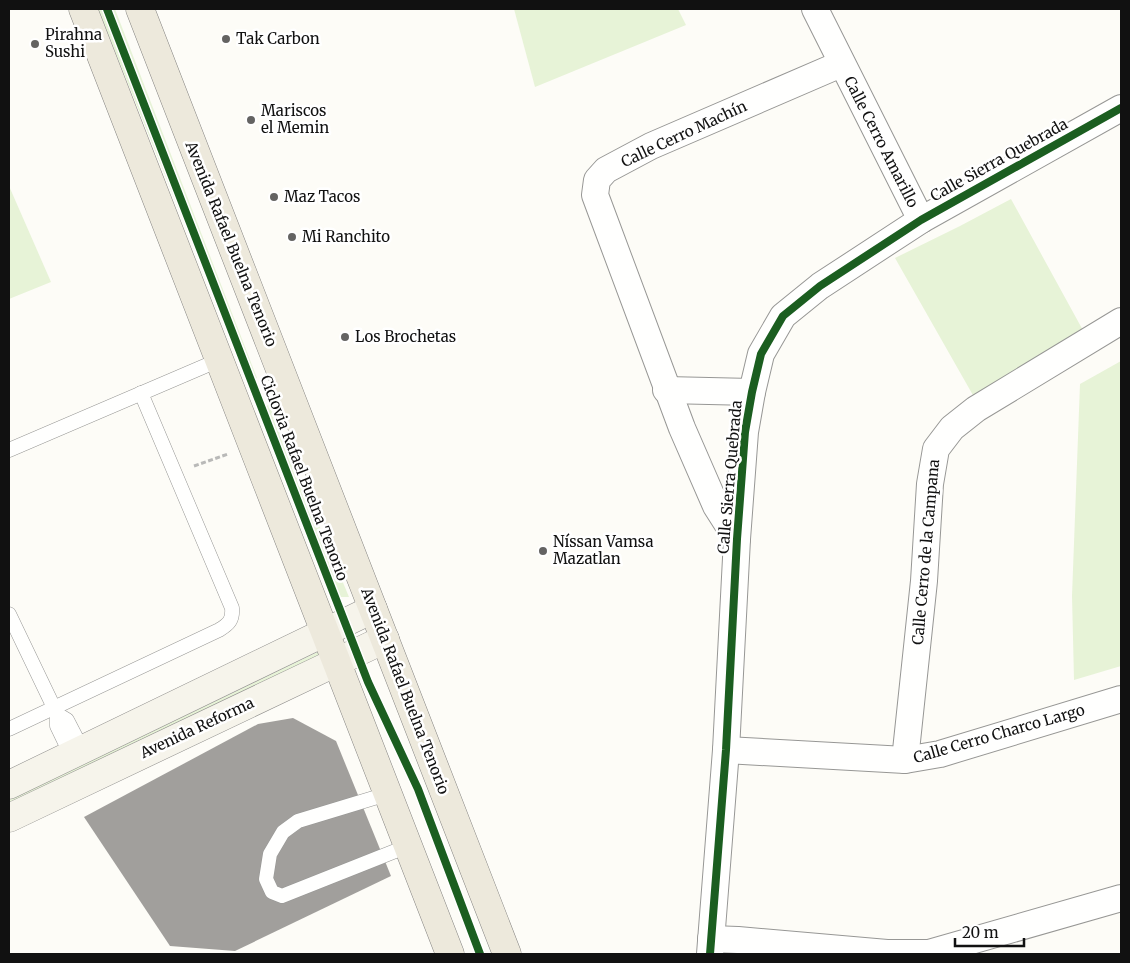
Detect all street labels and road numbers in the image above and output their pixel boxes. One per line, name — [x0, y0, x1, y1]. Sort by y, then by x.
street label: Calle Cerro Amarillo — [840, 73, 923, 211]
street label: Calle Cerro Machín — [618, 96, 750, 171]
street label: Calle Sierra Quebrada — [927, 114, 1071, 205]
street label: Avenida Rafael Buelna Tenorio — [181, 137, 282, 350]
street label: Ciclovia Rafael Buelna Tenorio — [256, 372, 353, 584]
street label: Calle Sierra Quebrada — [713, 399, 746, 555]
street label: Calle Cerro de la Campana — [908, 458, 943, 646]
street label: Avenida Rafael Buelna Tenorio — [357, 584, 454, 797]
street label: Avenida Reforma — [136, 693, 257, 763]
street label: Calle Cerro Charco Largo — [911, 700, 1087, 767]

